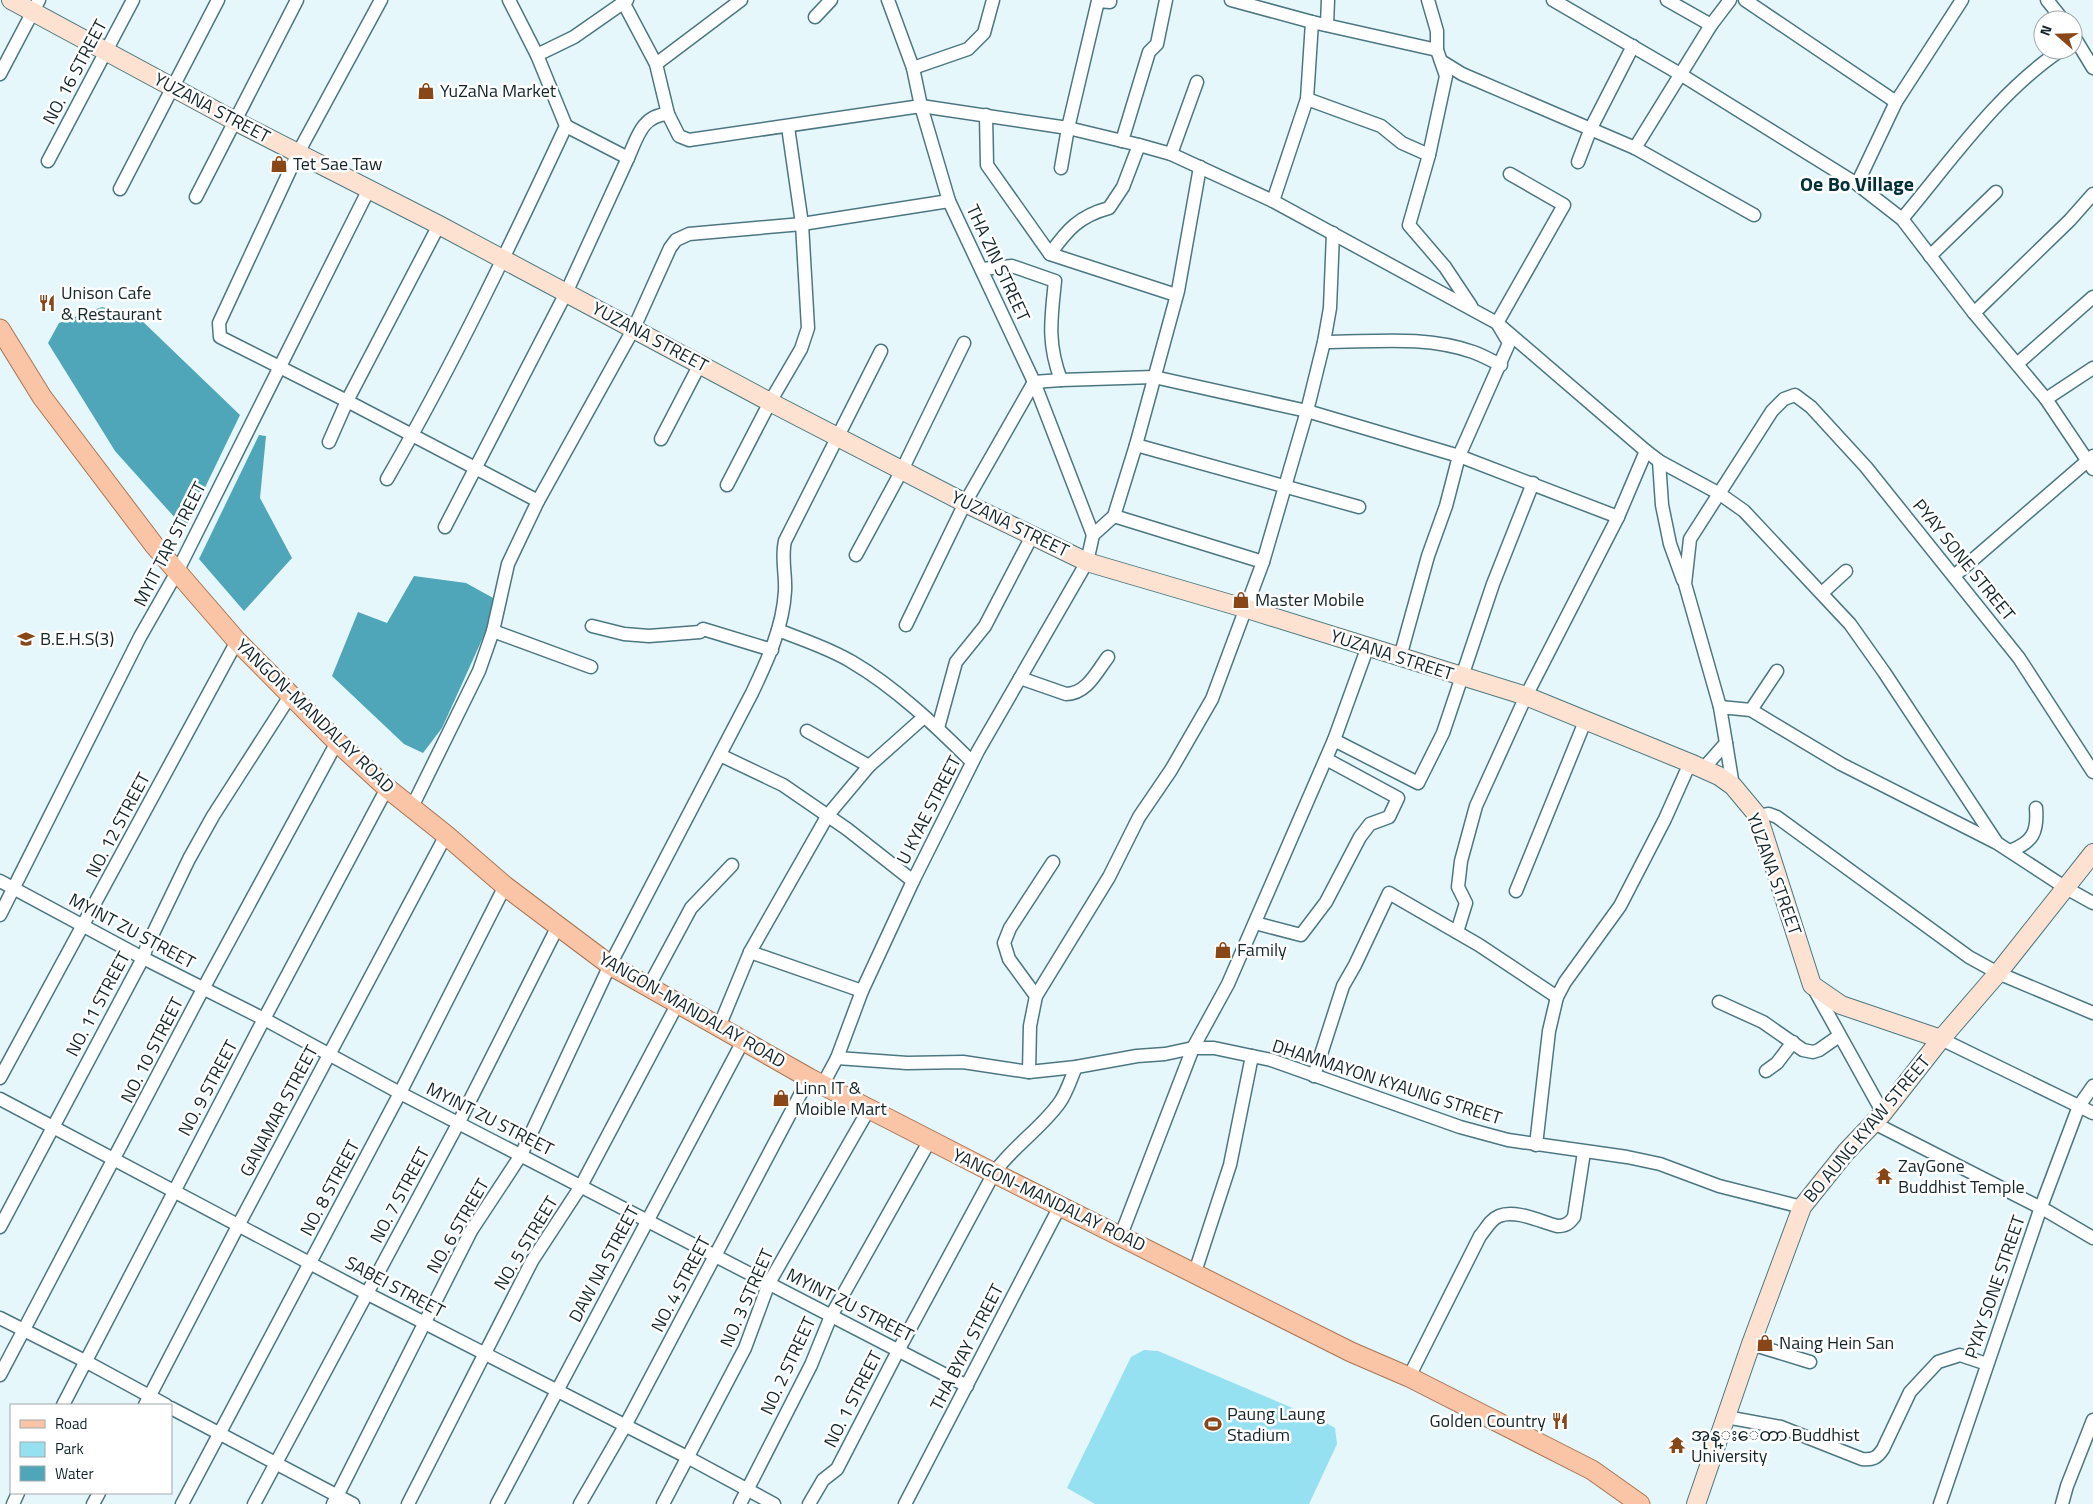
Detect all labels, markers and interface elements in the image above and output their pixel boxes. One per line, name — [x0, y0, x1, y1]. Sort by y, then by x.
north arrow — [2033, 10, 2083, 60]
street label: NO. 16 STREET — [36, 14, 114, 129]
text: N — [2034, 22, 2057, 39]
street label: YUZANA STREET — [149, 66, 276, 150]
place label: YuZaNa Market — [440, 77, 557, 104]
shop icon: YuZaNa Market — [416, 81, 436, 101]
place label: Tet Sae Taw — [293, 150, 383, 177]
shop icon: Tet Sae Taw — [269, 154, 289, 174]
district label: Oe Bo Village — [1800, 168, 1914, 199]
street label: THA ZIN STREET — [960, 200, 1038, 326]
place label: Unison Cafe & Restaurant — [61, 279, 162, 327]
restaurant icon: Unison Cafe & Restaurant — [37, 293, 57, 313]
street label: YUZANA STREET — [587, 295, 714, 379]
street label: MYIT TAR STREET — [126, 476, 213, 611]
street label: YUZANA STREET — [947, 483, 1074, 564]
street label: PYAY SONE STREET — [1907, 493, 2022, 627]
place label: Master Mobile — [1255, 586, 1364, 613]
shop icon: Master Mobile — [1231, 590, 1251, 610]
street label: YUZANA STREET — [1327, 622, 1458, 687]
place label: B.E.H.S(3) — [40, 625, 114, 652]
school or university icon: B.E.H.S(3) — [16, 629, 36, 649]
street label: YANGON-MANDALAY ROAD — [230, 632, 401, 799]
street label: U KYAE STREET — [890, 750, 968, 869]
street label: NO. 12 STREET — [79, 767, 157, 882]
street label: YUZANA STREET — [1740, 809, 1809, 939]
street label: MYINT ZU STREET — [64, 886, 201, 976]
place label: Family — [1237, 936, 1287, 963]
shop icon: Family — [1213, 940, 1233, 960]
street label: YANGON-MANDALAY ROAD — [594, 945, 791, 1074]
street label: NO. 11 STREET — [59, 946, 137, 1061]
street label: NO. 10 STREET — [113, 992, 190, 1107]
street label: DHAMMAYON KYAUNG STREET — [1269, 1032, 1506, 1132]
street label: NO. 9 STREET — [171, 1034, 244, 1141]
street label: GANAMAR STREET — [233, 1040, 325, 1181]
street label: BO AUNG KYAW STREET — [1797, 1049, 1937, 1208]
place label: Linn IT & Moible Mart — [795, 1074, 888, 1122]
street label: MYINT ZU STREET — [422, 1075, 559, 1163]
shop icon: Linn IT & Moible Mart — [771, 1088, 791, 1108]
street label: NO. 8 STREET — [293, 1134, 366, 1241]
street label: NO. 7 STREET — [363, 1141, 436, 1248]
street label: YANGON-MANDALAY ROAD — [948, 1141, 1150, 1258]
place label: ZayGone Buddhist Temple — [1898, 1152, 2025, 1200]
temple icon: ZayGone Buddhist Temple — [1874, 1166, 1894, 1186]
street label: NO. 6 STREET — [420, 1173, 496, 1278]
street label: NO. 5 STREET — [487, 1190, 565, 1295]
street label: DAW NA STREET — [562, 1200, 646, 1327]
street label: PYAY SONE STREET — [1957, 1211, 2032, 1362]
street label: NO. 4 STREET — [644, 1230, 717, 1337]
street label: NO. 3 STREET — [713, 1244, 781, 1351]
street label: SABEI STREET — [341, 1249, 450, 1324]
street label: MYINT ZU STREET — [782, 1261, 919, 1349]
street label: THA BYAY STREET — [923, 1278, 1010, 1415]
street label: NO. 2 STREET — [753, 1312, 822, 1419]
place label: Naing Hein San — [1779, 1329, 1894, 1356]
shop icon: Naing Hein San — [1755, 1333, 1775, 1353]
street label: NO. 1 STREET — [817, 1345, 889, 1452]
place label: Paung Laung Stadium — [1227, 1400, 1325, 1448]
legend — [10, 1404, 172, 1494]
place label: Golden Country — [1429, 1407, 1546, 1434]
restaurant icon: Golden Country — [1550, 1411, 1570, 1431]
text: Road — [55, 1412, 87, 1435]
sports icon: Paung Laung Stadium — [1203, 1414, 1223, 1434]
place label: အုန္းေတာ Buddhist University — [1691, 1421, 1860, 1469]
temple icon: အုန္းေတာ Buddhist University — [1667, 1435, 1687, 1455]
text: Park — [55, 1437, 84, 1460]
text: Water — [55, 1462, 94, 1485]

